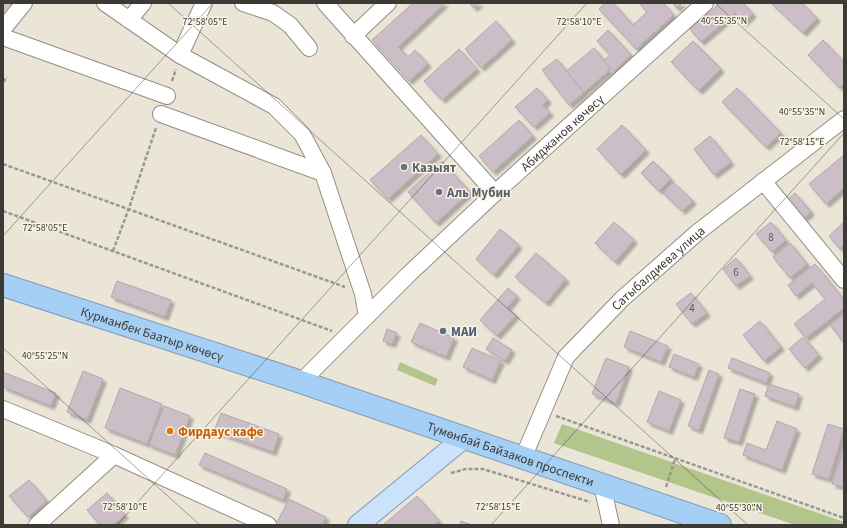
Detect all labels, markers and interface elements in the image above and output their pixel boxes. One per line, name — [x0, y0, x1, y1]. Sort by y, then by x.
text: 40°55'35"N — [701, 14, 747, 28]
text: 72°58'05"E — [182, 15, 228, 29]
text: 72°58'10"E — [556, 15, 602, 29]
street label: Абиджанов көчөсү — [517, 91, 608, 176]
text: 40°55'35"N — [779, 105, 825, 119]
text: 72°58'15"E — [779, 135, 825, 149]
place label: Казыят — [412, 159, 457, 177]
marker: Казыят — [399, 162, 409, 172]
place label: Аль Мубин — [446, 184, 511, 202]
marker: Аль Мубин — [434, 187, 444, 197]
text: 72°58'05"E — [22, 221, 68, 235]
street label: Сатыбалдиева улица — [608, 222, 709, 315]
house number: 8 — [768, 230, 774, 245]
house number: 6 — [733, 265, 739, 280]
house number: 4 — [689, 301, 695, 316]
street label: Курманбек Баатыр көчөсү — [78, 303, 226, 366]
place label: МАИ — [451, 323, 477, 341]
marker: МАИ — [438, 326, 448, 336]
text: 40°55'25"N — [22, 349, 68, 363]
street label: Түмөнбай Байзаков проспекти — [424, 418, 596, 491]
place label: Фирдаус кафе — [178, 423, 264, 441]
marker: Фирдаус кафе — [165, 426, 175, 436]
text: 72°58'10"E — [102, 500, 148, 514]
text: 72°58'15"E — [475, 500, 521, 514]
text: 40°55'30"N — [716, 501, 762, 515]

